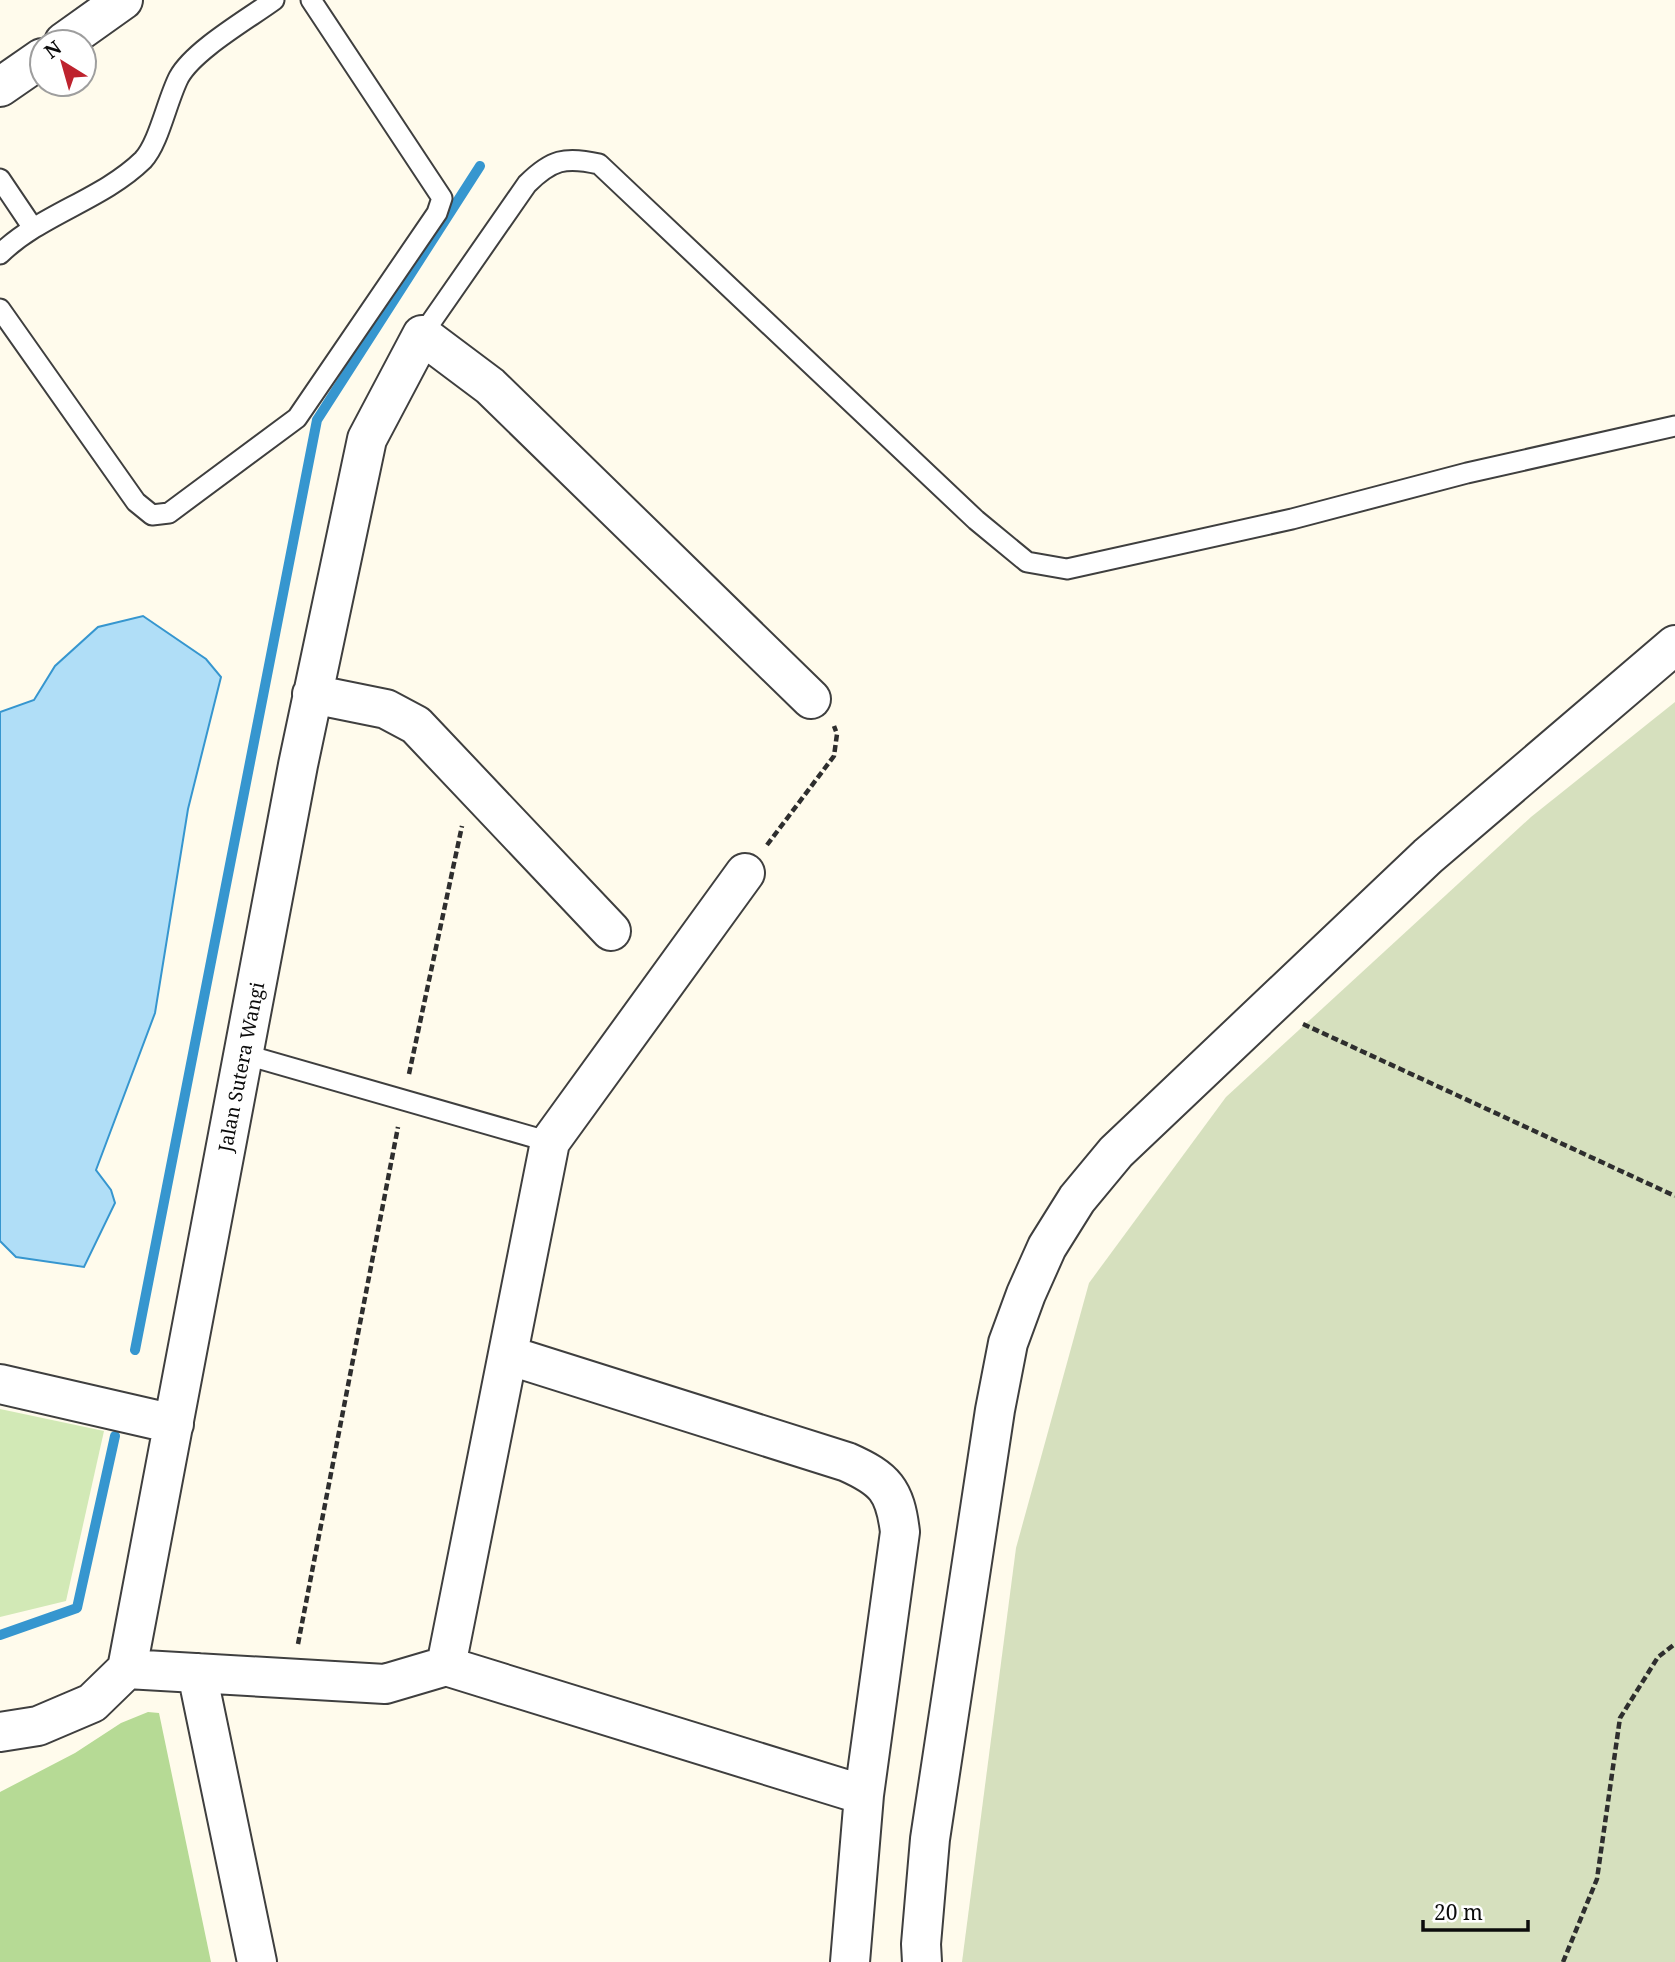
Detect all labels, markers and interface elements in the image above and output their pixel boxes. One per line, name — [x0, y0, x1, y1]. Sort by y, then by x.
north arrow — [28, 28, 98, 98]
text: N — [39, 35, 67, 64]
street label: Jalan Sutera Wangi — [212, 980, 270, 1155]
scale bar — [1423, 1888, 1528, 1932]
text: 20 m — [1434, 1898, 1483, 1926]

